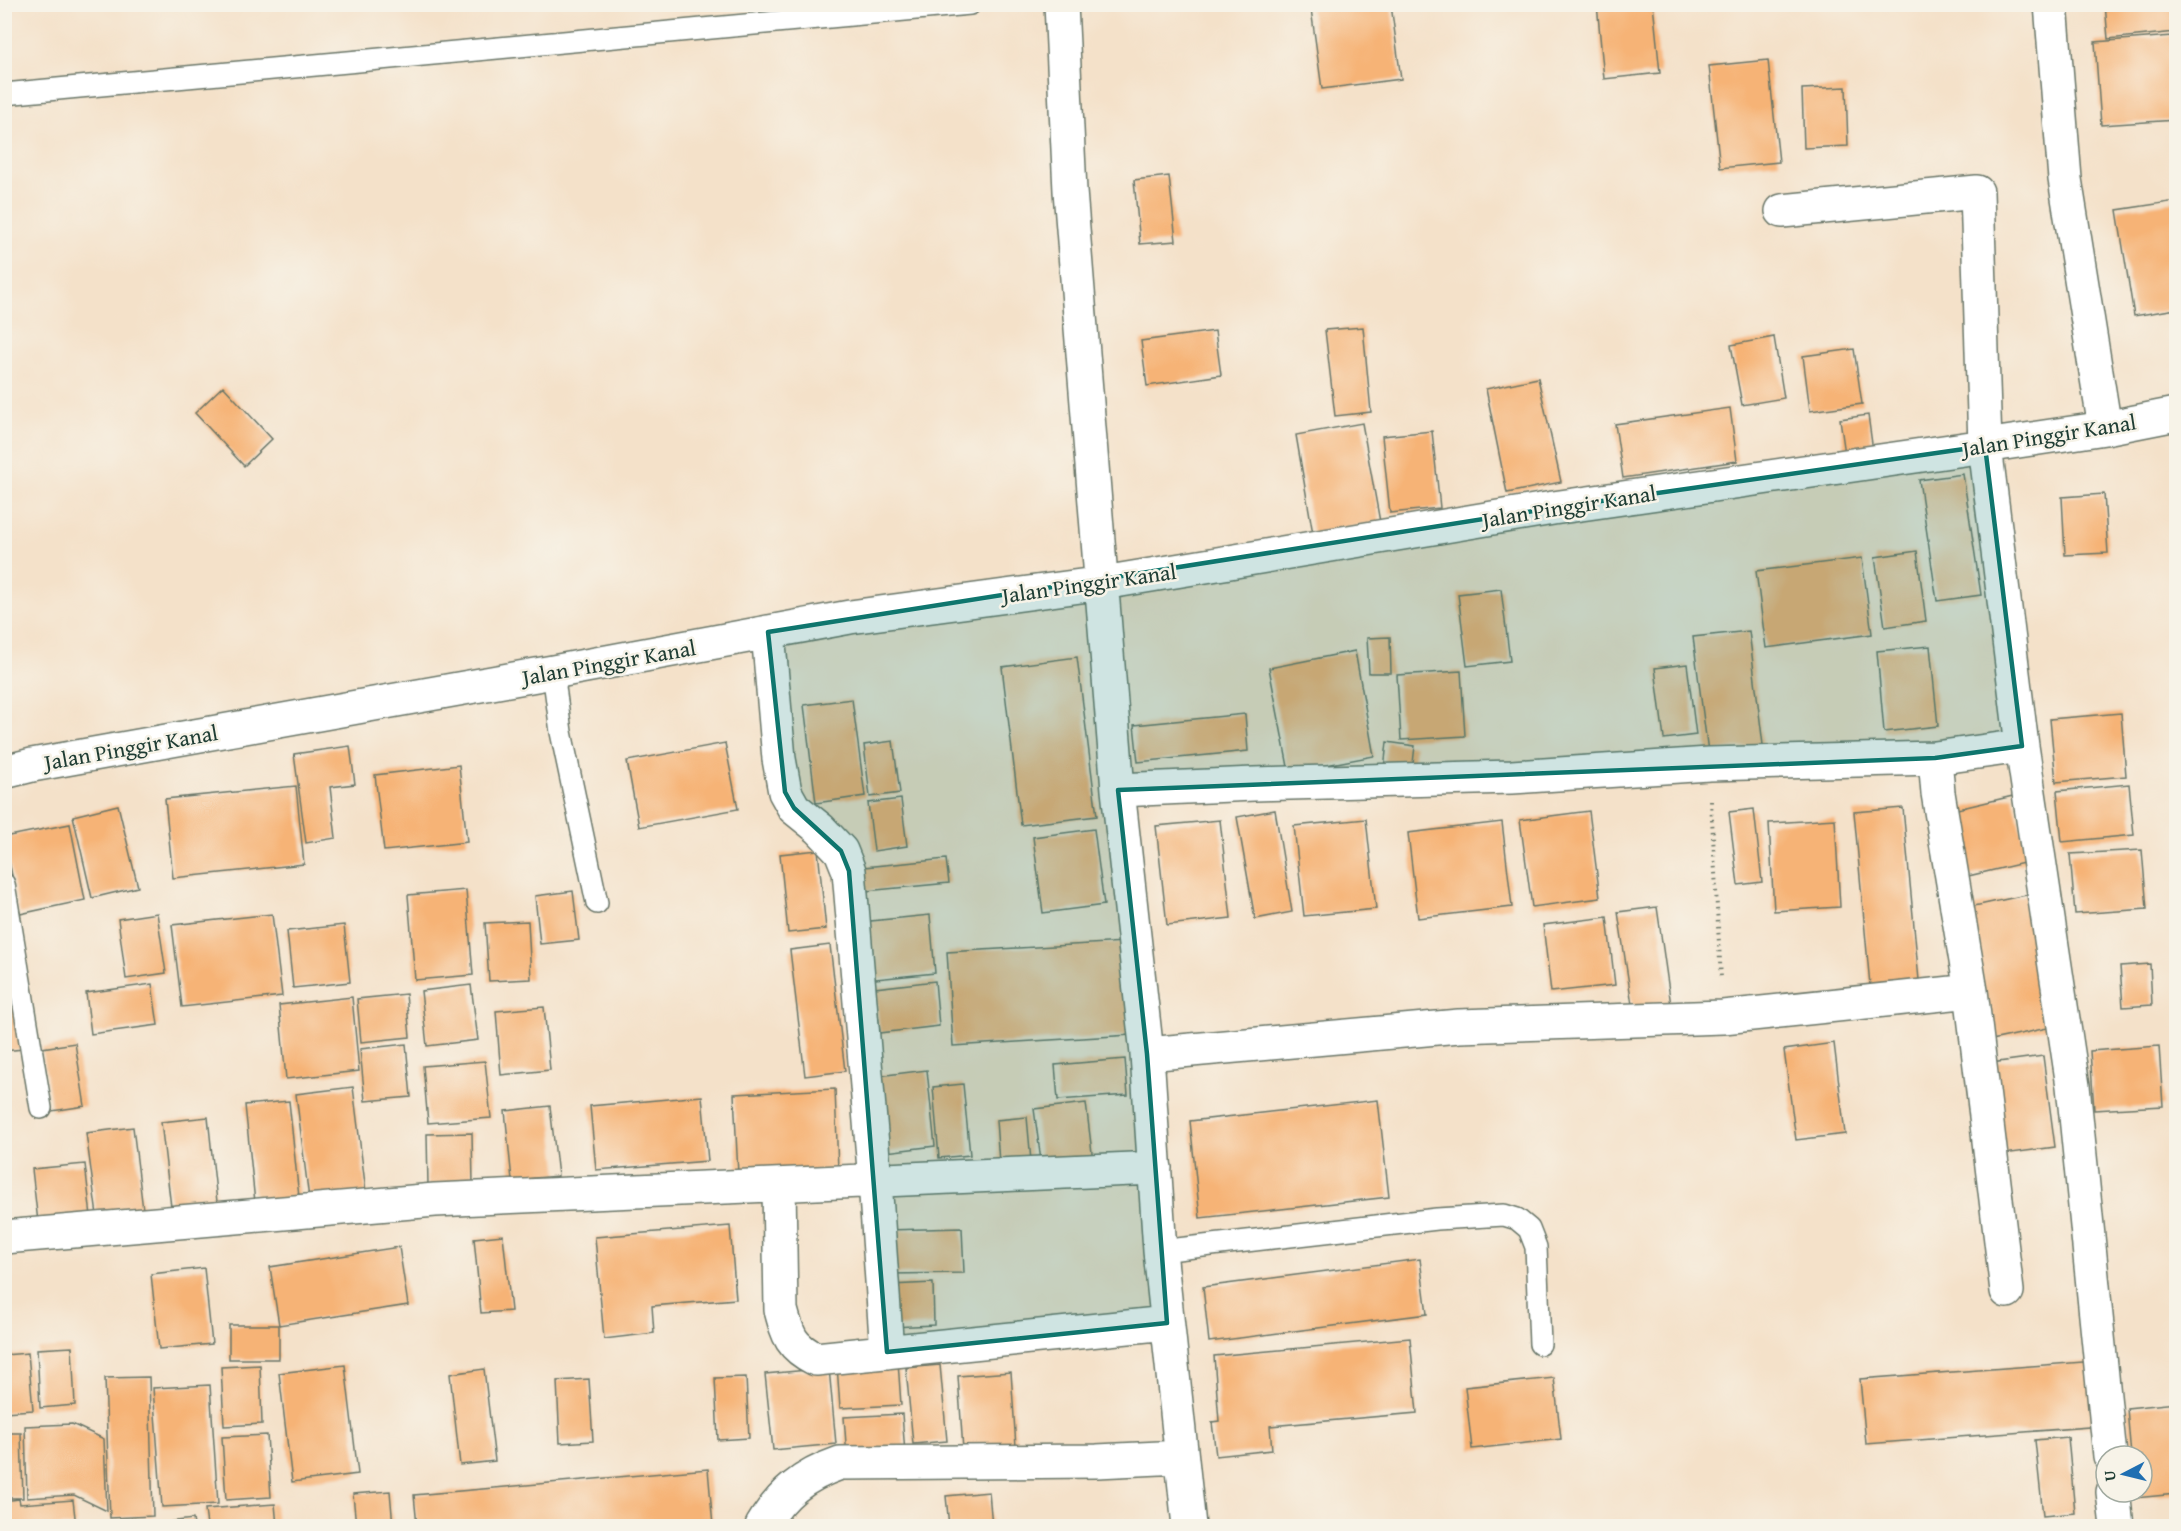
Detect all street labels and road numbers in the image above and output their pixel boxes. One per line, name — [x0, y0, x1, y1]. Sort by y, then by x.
street label: Jalan Pinggir Kanal — [1957, 405, 2138, 465]
street label: Jalan Pinggir Kanal — [1477, 476, 1658, 536]
street label: Jalan Pinggir Kanal — [997, 555, 1178, 611]
street label: Jalan Pinggir Kanal — [517, 631, 698, 694]
street label: Jalan Pinggir Kanal — [39, 716, 220, 779]

